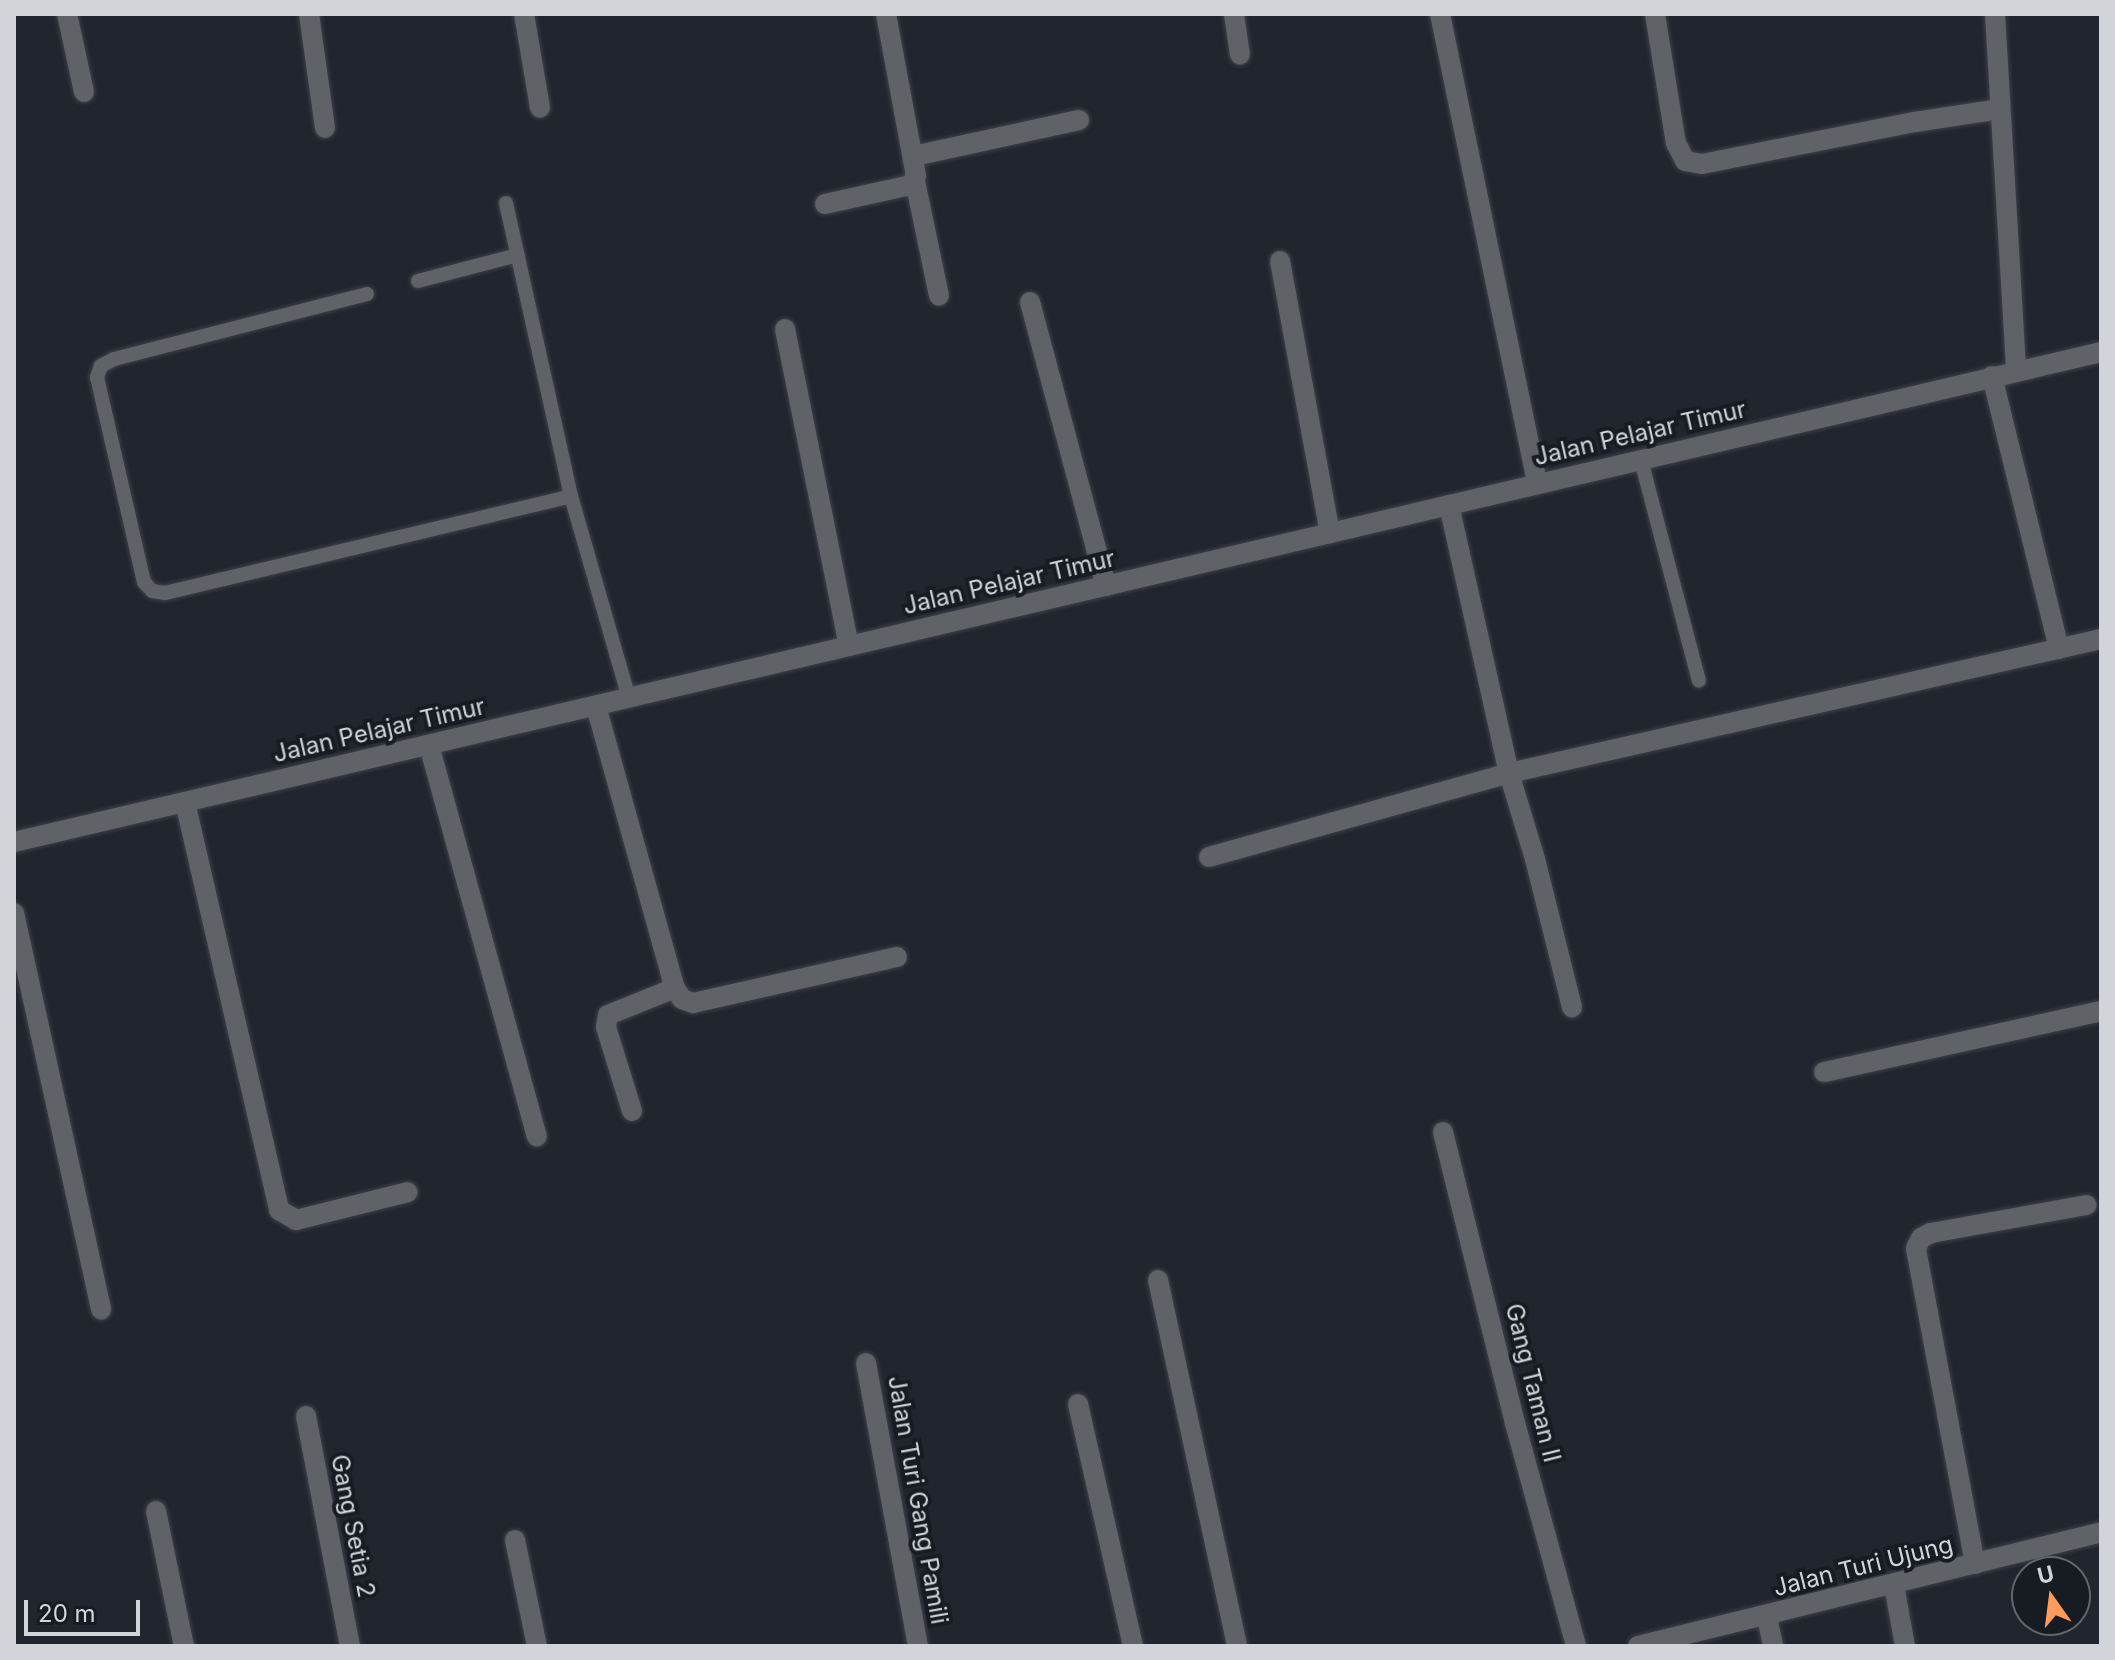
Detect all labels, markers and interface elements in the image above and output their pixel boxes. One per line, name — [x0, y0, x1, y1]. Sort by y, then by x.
street label: Jalan Pelajar Timur — [1531, 395, 1749, 471]
street label: Jalan Pelajar Timur — [900, 544, 1118, 620]
street label: Jalan Pelajar Timur — [270, 692, 488, 768]
street label: Gang Taman II — [1499, 1301, 1567, 1465]
street label: Jalan Turi Gang Pamili — [882, 1374, 954, 1626]
street label: Gang Setia 2 — [325, 1452, 381, 1600]
street label: Jalan Turi Ujung — [1770, 1530, 1956, 1602]
north arrow — [2011, 1556, 2091, 1636]
text: U — [2035, 1560, 2057, 1589]
scale bar — [28, 1584, 144, 1634]
text: 20 m — [38, 1599, 96, 1628]

